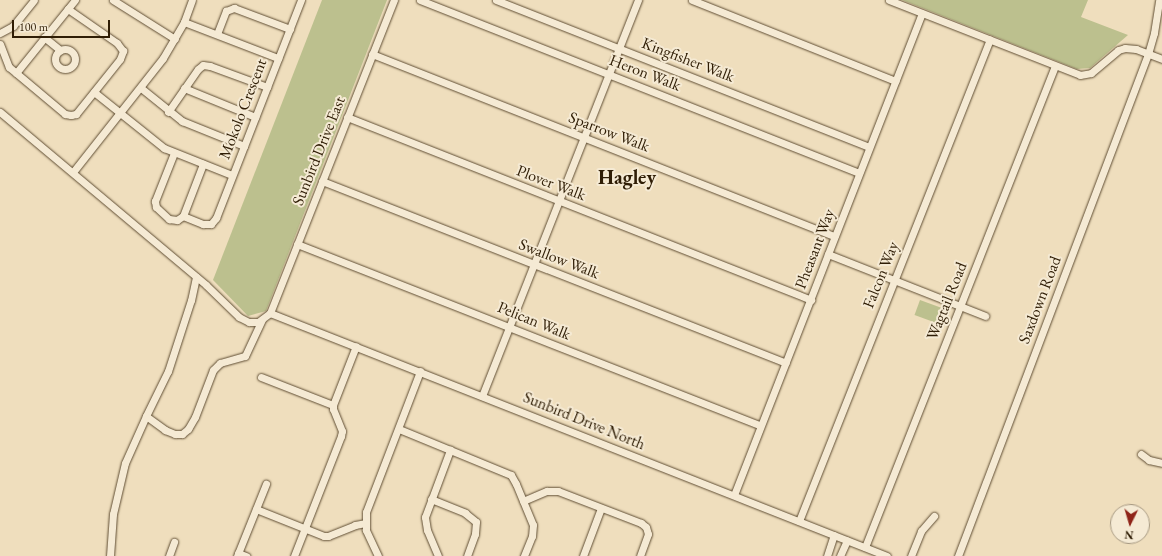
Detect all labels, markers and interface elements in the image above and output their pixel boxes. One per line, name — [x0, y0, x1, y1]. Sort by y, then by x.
scale bar — [14, 12, 112, 38]
text: 100 m — [19, 19, 48, 35]
street label: Kingfisher Walk — [639, 34, 737, 86]
street label: Heron Walk — [607, 51, 683, 95]
street label: Mokolo Crescent — [215, 56, 271, 162]
street label: Sunbird Drive East — [288, 94, 350, 208]
street label: Sparrow Walk — [566, 108, 652, 156]
street label: Plover Walk — [514, 161, 588, 205]
district label: Hagley — [598, 165, 656, 189]
street label: Pheasant Way — [791, 206, 839, 292]
street label: Swallow Walk — [516, 235, 602, 283]
street label: Falcon Way — [859, 239, 903, 311]
street label: Saxdown Road — [1015, 254, 1065, 346]
street label: Wagtail Road — [923, 259, 971, 343]
street label: Pelican Walk — [495, 298, 573, 344]
street label: Sunbird Drive North — [520, 388, 648, 454]
north arrow — [1110, 504, 1150, 544]
text: N — [1124, 528, 1134, 542]

